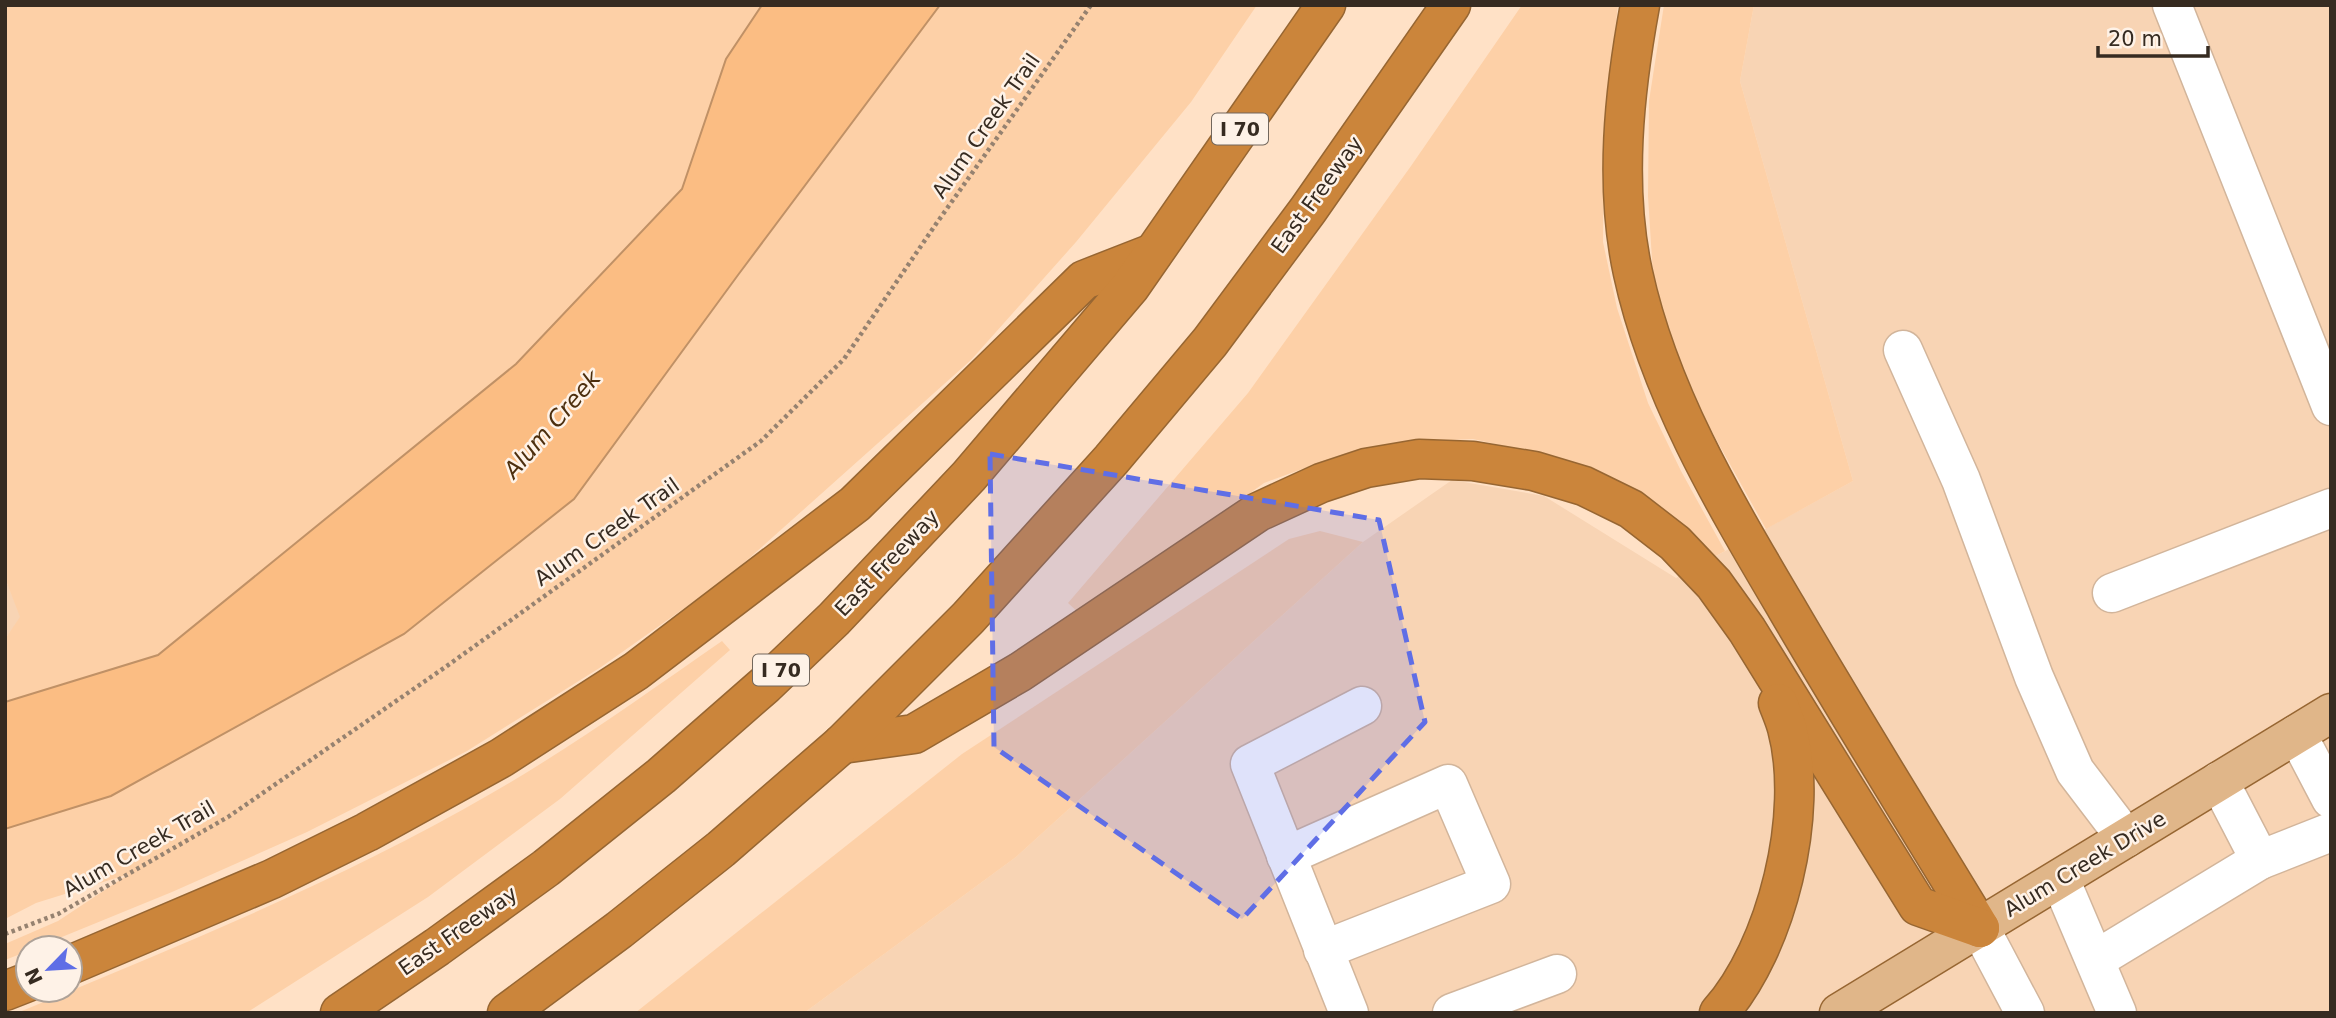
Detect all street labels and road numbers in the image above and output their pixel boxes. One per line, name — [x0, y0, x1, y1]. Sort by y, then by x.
street label: Alum Creek Trail — [927, 49, 1045, 203]
road number: I 70 — [1212, 113, 1268, 144]
street label: East Freeway — [1266, 132, 1368, 258]
street label: Alum Creek Trail — [530, 473, 684, 591]
street label: East Freeway — [830, 505, 944, 621]
road number: I 70 — [753, 654, 809, 685]
street label: Alum Creek Trail — [59, 796, 219, 902]
street label: Alum Creek Drive — [2000, 806, 2170, 922]
street label: East Freeway — [394, 881, 522, 981]

